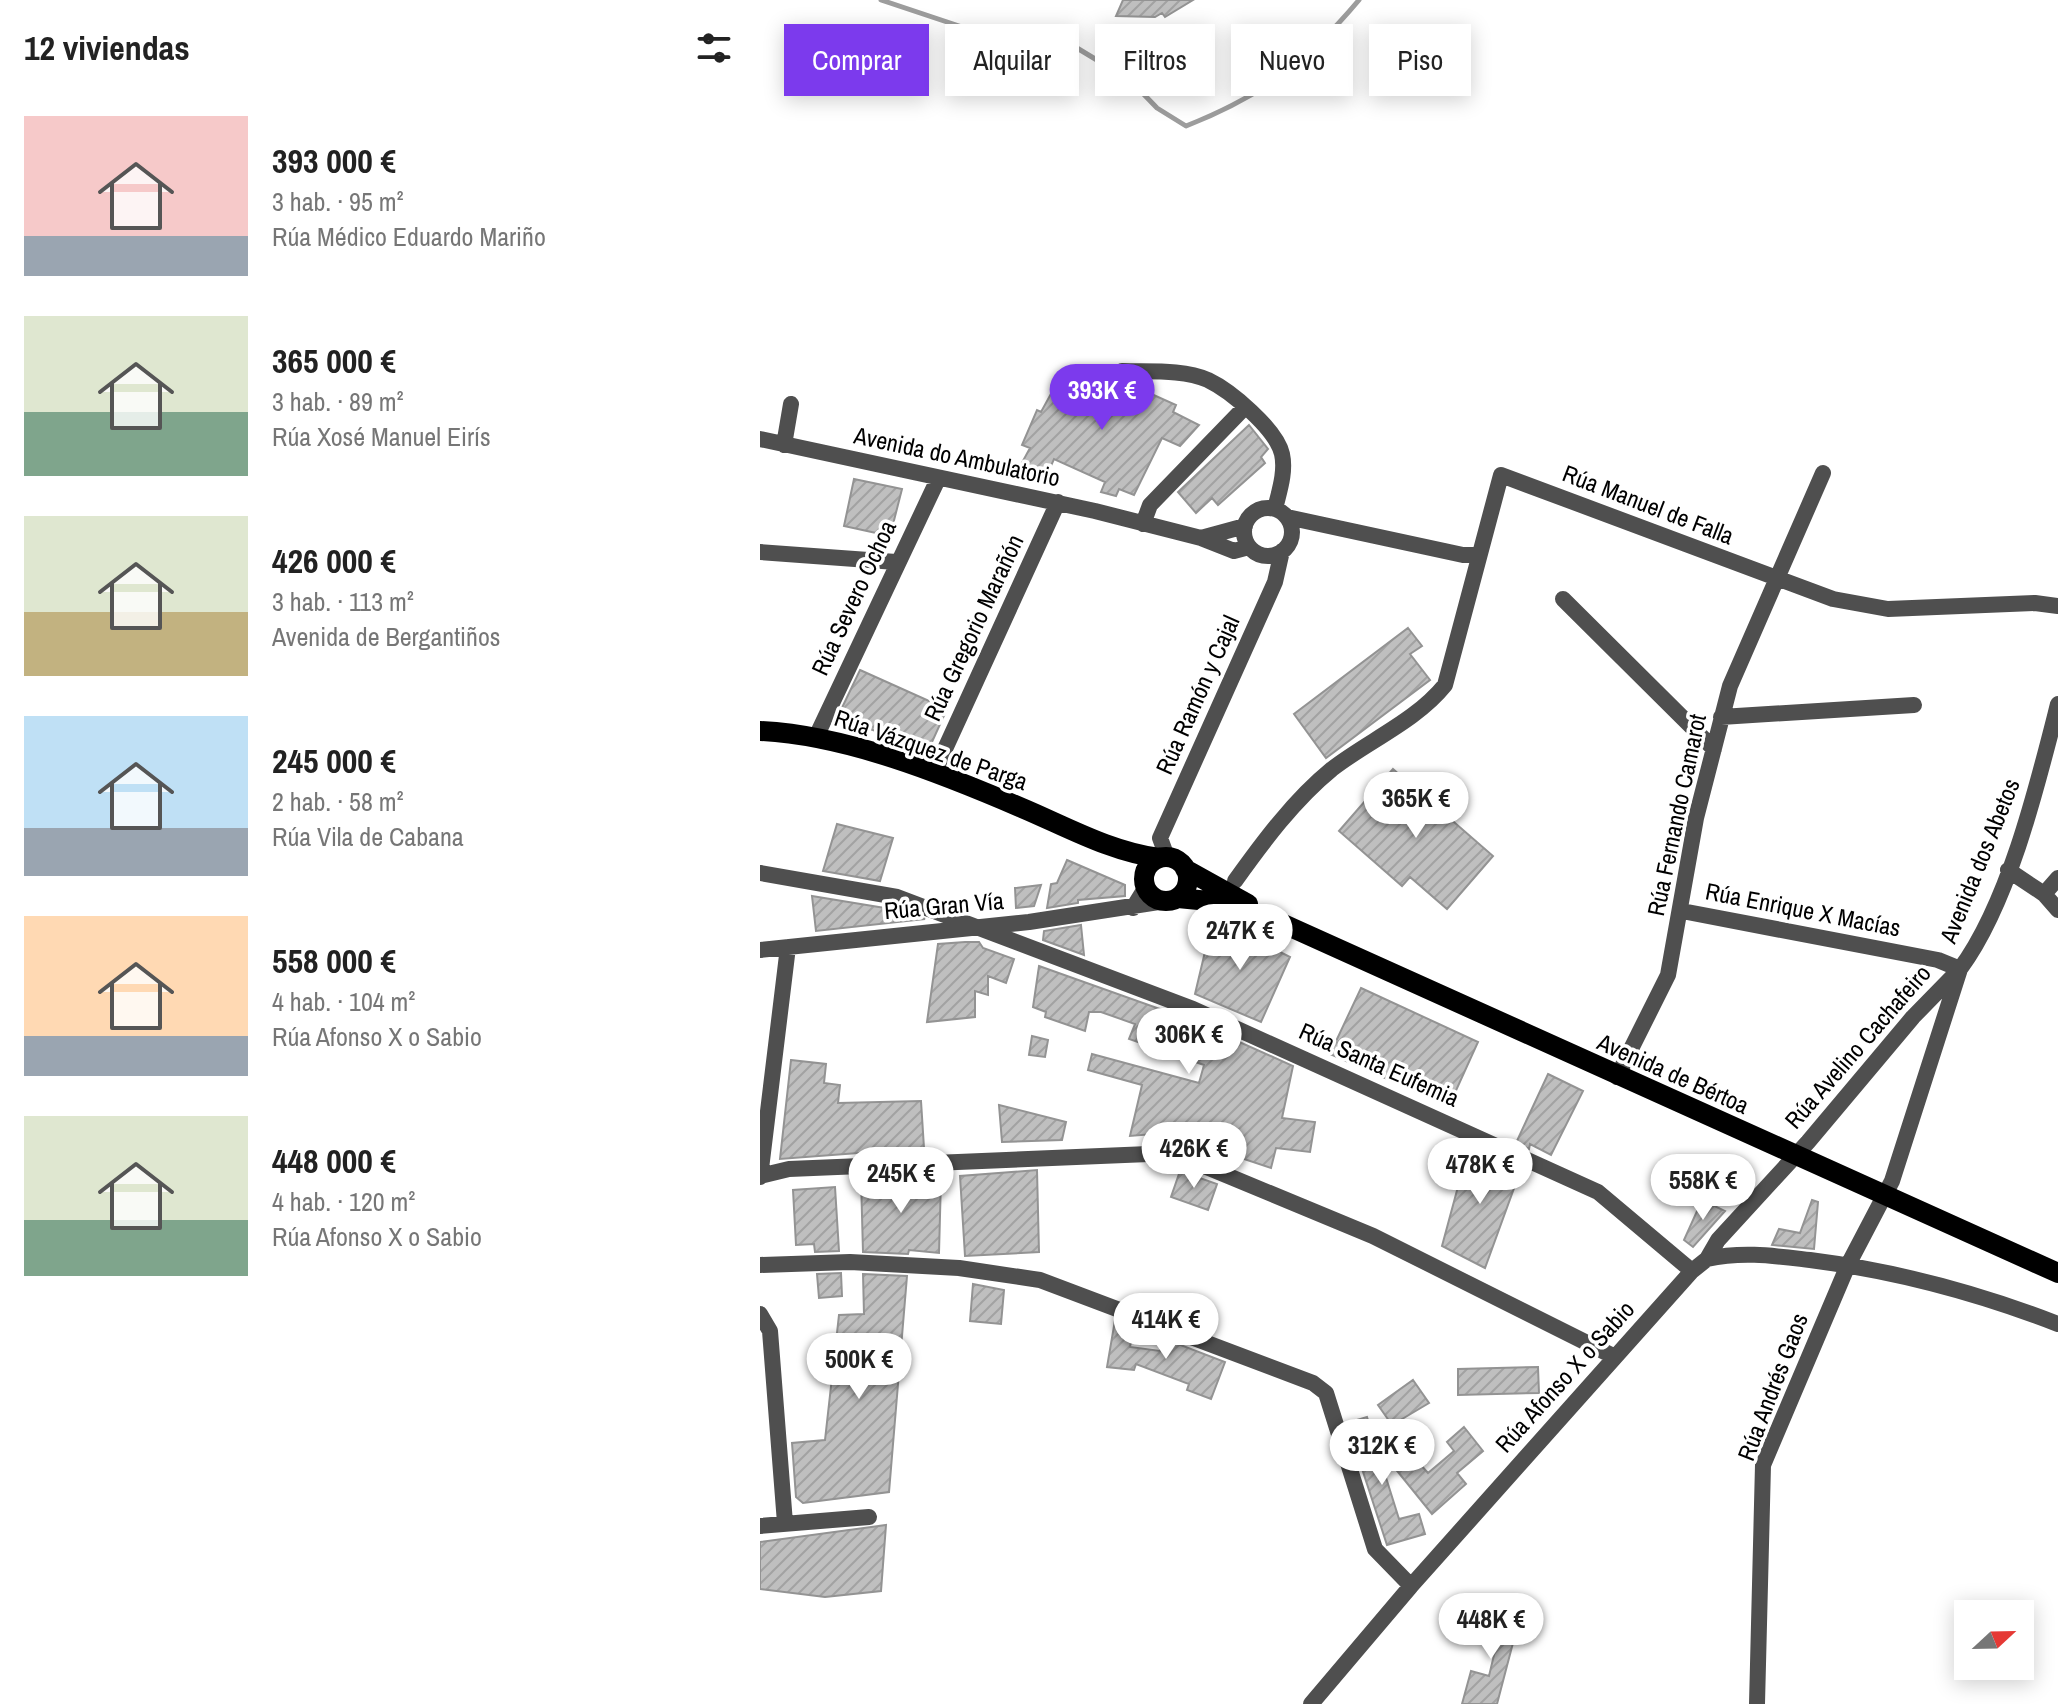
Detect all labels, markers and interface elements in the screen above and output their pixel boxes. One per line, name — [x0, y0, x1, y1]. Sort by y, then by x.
chip: Comprar — [784, 24, 929, 96]
chip: Alquilar — [945, 24, 1079, 96]
chip: Filtros — [1095, 24, 1215, 96]
chip: Nuevo — [1231, 24, 1353, 96]
chip: Piso — [1369, 24, 1471, 96]
text: 12 viviendas — [24, 25, 190, 71]
icon: filters — [692, 26, 736, 70]
text: 393 000 € — [272, 138, 396, 184]
icon: home — [88, 148, 184, 244]
text: 3 hab. · 95 m² — [272, 184, 404, 219]
text: Rúa Médico Eduardo Mariño — [272, 219, 546, 254]
text: 365 000 € — [272, 338, 396, 384]
icon: home — [88, 348, 184, 444]
pin: 393K € — [1037, 364, 1167, 432]
text: 393K € — [1068, 372, 1136, 407]
text: 3 hab. · 89 m² — [272, 384, 404, 419]
street label: Avenida do Ambulatorio — [850, 418, 1063, 493]
text: Rúa Xosé Manuel Eirís — [272, 419, 491, 454]
street label: Rúa Manuel de Falla — [1558, 457, 1738, 551]
street label: Rúa Severo Ochoa — [803, 515, 903, 680]
street label: Rúa Gregorio Marañón — [916, 529, 1030, 726]
text: 426 000 € — [272, 538, 396, 584]
icon: home — [88, 548, 184, 644]
text: 3 hab. · 113 m² — [272, 584, 414, 619]
street label: Rúa Ramón y Cajal — [1148, 610, 1246, 779]
text: Avenida de Bergantiños — [272, 619, 500, 654]
street label: Rúa Vázquez de Parga — [831, 701, 1032, 797]
street label: Rúa Fernando Camarot — [1639, 710, 1713, 919]
text: 245 000 € — [272, 738, 396, 784]
icon: home — [88, 748, 184, 844]
pin: 365K € — [1351, 772, 1481, 840]
street label: Avenida dos Abetos — [1931, 774, 2027, 949]
text: 365K € — [1382, 780, 1450, 815]
text: 2 hab. · 58 m² — [272, 784, 404, 819]
text: Rúa Vila de Cabana — [272, 819, 464, 854]
street label: Rúa Enrique X Macías — [1703, 874, 1903, 944]
street label: Rúa Gran Vía — [883, 884, 1005, 926]
pin: 247K € — [1175, 904, 1305, 972]
text: 247K € — [1206, 912, 1274, 947]
text: 558 000 € — [272, 938, 396, 984]
icon: home — [88, 948, 184, 1044]
street label: Rúa Avelino Cachafeiro — [1777, 958, 1937, 1135]
text: 4 hab. · 104 m² — [272, 984, 415, 1019]
pin: 306K € — [1124, 1008, 1254, 1076]
street label: Rúa Santa Eufemia — [1294, 1015, 1464, 1114]
text: 306K € — [1155, 1016, 1223, 1051]
text: Rúa Afonso X o Sabio — [272, 1019, 482, 1054]
street label: Avenida de Bértoa — [1592, 1025, 1754, 1121]
pin: 426K € — [1129, 1122, 1259, 1190]
text: 426K € — [1160, 1130, 1228, 1165]
text: 448 000 € — [272, 1138, 396, 1184]
pin: 478K € — [1415, 1138, 1545, 1206]
text: 478K € — [1446, 1146, 1514, 1181]
pin: 245K € — [836, 1147, 966, 1215]
icon: home — [88, 1148, 184, 1244]
pin: 558K € — [1638, 1154, 1768, 1222]
text: 245K € — [867, 1155, 935, 1190]
text: 558K € — [1669, 1162, 1737, 1197]
text: 4 hab. · 120 m² — [272, 1184, 415, 1219]
text: Rúa Afonso X o Sabio — [272, 1219, 482, 1254]
pin: 414K € — [1101, 1293, 1231, 1361]
street label: Rúa Afonso X o Sabio — [1488, 1294, 1641, 1459]
text: 414K € — [1132, 1301, 1200, 1336]
street label: Rúa Andrés Gaos — [1729, 1308, 1815, 1465]
pin: 500K € — [794, 1333, 924, 1401]
text: 500K € — [825, 1341, 893, 1376]
pin: 312K € — [1317, 1419, 1447, 1487]
text: 312K € — [1348, 1427, 1416, 1462]
pin: 448K € — [1426, 1593, 1556, 1661]
north arrow — [1954, 1600, 2034, 1680]
map controls — [1954, 1600, 2034, 1680]
text: 448K € — [1457, 1601, 1525, 1636]

